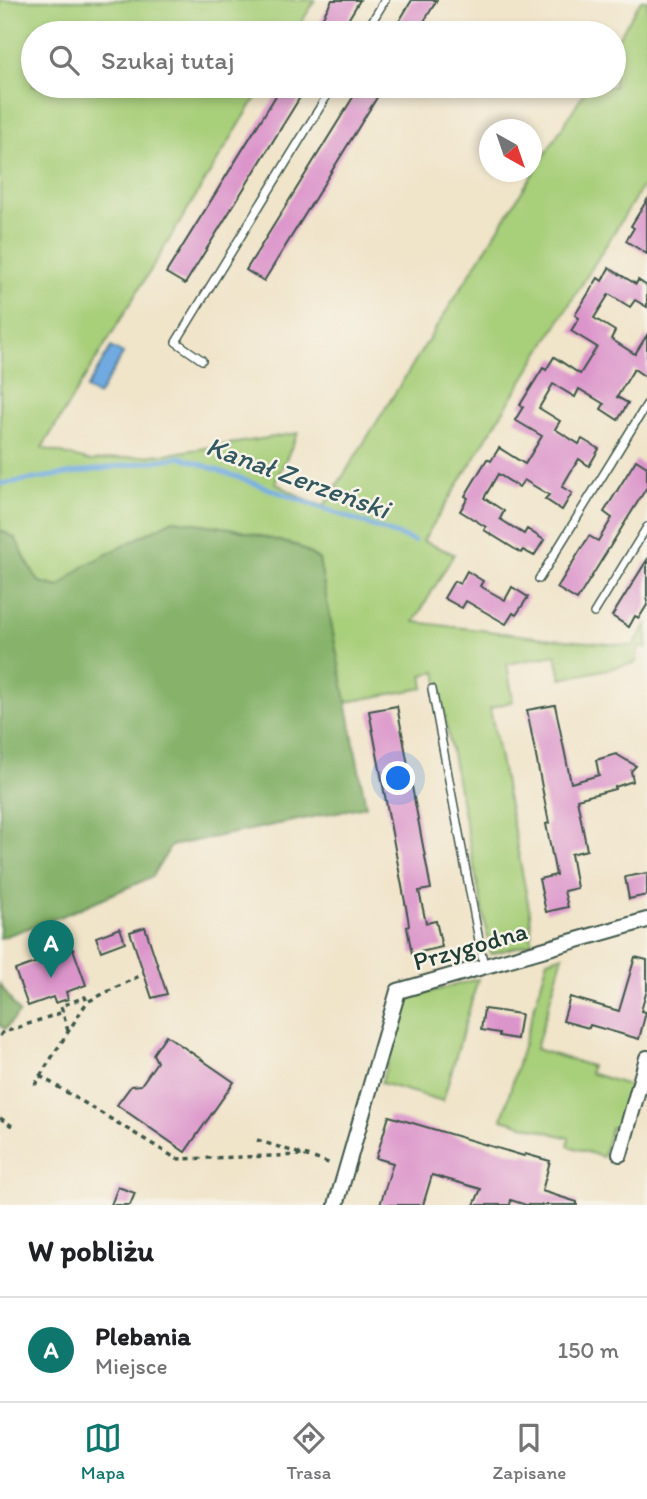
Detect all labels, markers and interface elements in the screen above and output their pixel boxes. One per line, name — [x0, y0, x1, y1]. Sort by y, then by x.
search box — [21, 21, 626, 98]
icon: search — [45, 41, 83, 79]
text: Szukaj tutaj — [101, 44, 234, 76]
north arrow — [479, 119, 542, 182]
water label: Kanał Zerzeński — [202, 428, 397, 527]
your location — [381, 761, 415, 795]
street label: Przygodna — [409, 914, 531, 978]
pin: A — [28, 920, 74, 978]
text: W pobliżu — [28, 1232, 154, 1269]
text: Plebania — [95, 1320, 191, 1352]
text: A — [44, 1336, 58, 1364]
text: 150 m — [558, 1336, 619, 1364]
text: Miejsce — [95, 1352, 168, 1380]
tab: Mapa — [81, 1419, 125, 1484]
tab: Trasa — [286, 1419, 331, 1484]
tab: Zapisane — [492, 1419, 566, 1484]

